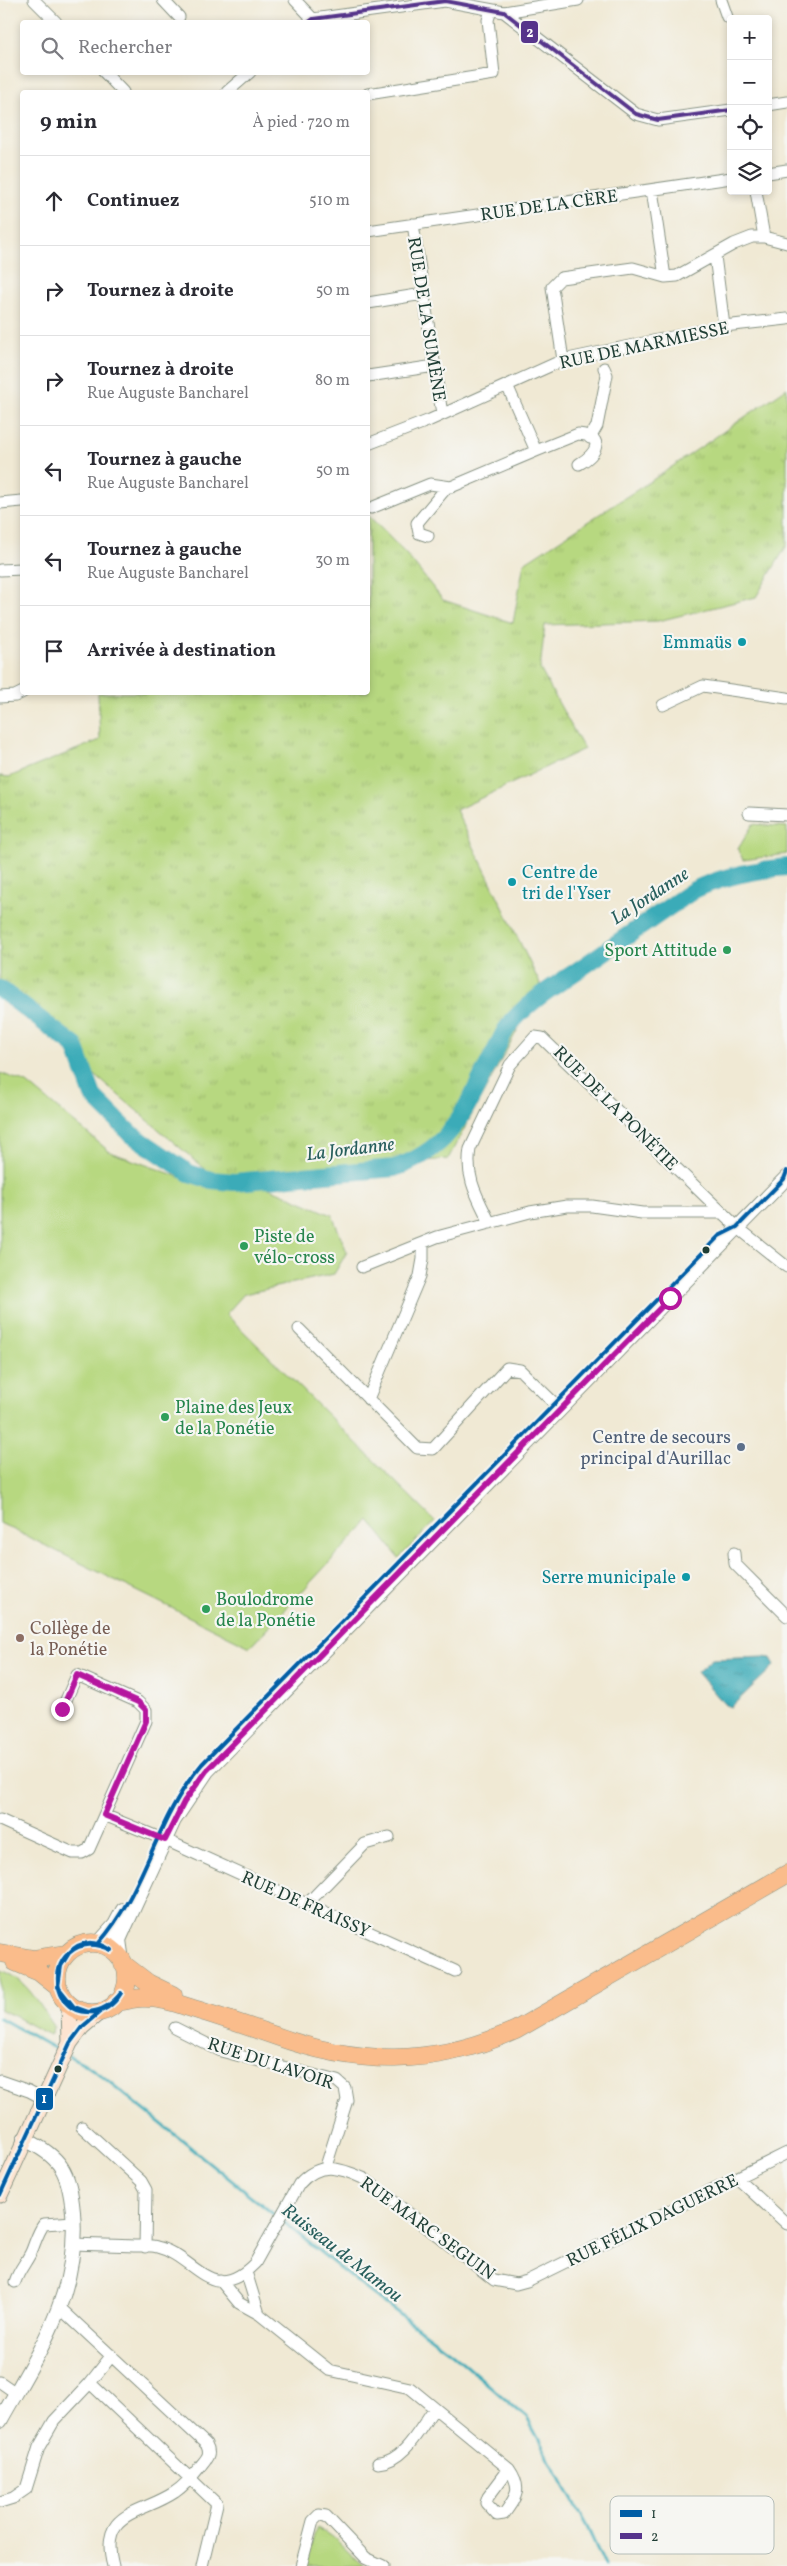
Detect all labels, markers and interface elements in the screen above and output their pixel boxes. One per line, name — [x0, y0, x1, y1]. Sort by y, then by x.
map controls — [727, 15, 772, 195]
button: + — [727, 15, 772, 60]
search box — [20, 20, 370, 75]
line badge: 2 — [520, 20, 539, 44]
text: 2 — [526, 24, 534, 43]
icon: search — [38, 34, 66, 62]
text: Rechercher — [78, 35, 172, 61]
button: − — [727, 60, 772, 105]
button: locate — [727, 105, 772, 150]
text: 9 min — [40, 108, 97, 137]
text: À pied · 720 m — [253, 112, 350, 134]
button: layers — [727, 150, 772, 195]
street label: RUE DE LA CÈRE — [479, 184, 620, 229]
icon: ahead — [40, 187, 68, 215]
text: Continuez — [87, 188, 179, 214]
text: 510 m — [309, 190, 350, 212]
street label: RUE DE LA SUMÈNE — [400, 235, 451, 404]
icon: right — [40, 277, 68, 305]
text: Tournez à droite — [87, 278, 234, 304]
text: 50 m — [316, 280, 350, 302]
street label: RUE DE MARMIESSE — [557, 316, 732, 377]
text: Tournez à droite — [87, 357, 234, 383]
icon: right — [40, 367, 68, 395]
text: 80 m — [315, 370, 350, 392]
text: Rue Auguste Bancharel — [87, 383, 249, 405]
text: Tournez à gauche — [87, 447, 242, 473]
icon: left — [40, 457, 68, 485]
text: 50 m — [316, 460, 350, 482]
text: Rue Auguste Bancharel — [87, 473, 249, 495]
text: Tournez à gauche — [87, 537, 242, 563]
icon: left — [40, 547, 68, 575]
text: 30 m — [315, 550, 350, 572]
text: Rue Auguste Bancharel — [87, 563, 249, 585]
place label: Emmaüs — [663, 631, 732, 656]
marker: Emmaüs — [736, 636, 748, 648]
icon: arrive — [40, 637, 68, 665]
text: Arrivée à destination — [87, 638, 276, 664]
place label: Centre de tri de l'Yser — [522, 861, 611, 907]
water label: La Jordanne — [606, 862, 694, 932]
marker: Centre de tri de l'Yser — [506, 876, 518, 888]
place label: Sport Attitude — [604, 939, 717, 964]
marker: Sport Attitude — [721, 944, 733, 956]
street label: RUE DE LA PONÉTIE — [547, 1041, 683, 1177]
water label: La Jordanne — [305, 1132, 396, 1168]
place label: Piste de vélo-cross — [254, 1225, 335, 1271]
marker: Piste de vélo-cross — [238, 1240, 250, 1252]
unlabelled marker — [701, 1245, 711, 1255]
route start — [659, 1287, 682, 1310]
place label: Plaine des Jeux de la Ponétie — [175, 1396, 292, 1442]
marker: Plaine des Jeux de la Ponétie — [159, 1411, 171, 1423]
place label: Centre de secours principal d'Aurillac — [580, 1426, 731, 1472]
marker: Centre de secours principal d'Aurillac — [735, 1441, 747, 1453]
place label: Serre municipale — [541, 1566, 676, 1591]
marker: Serre municipale — [680, 1571, 692, 1583]
place label: Boulodrome de la Ponétie — [216, 1588, 315, 1634]
marker: Boulodrome de la Ponétie — [200, 1603, 212, 1615]
place label: Collège de la Ponétie — [30, 1617, 110, 1663]
marker: Collège de la Ponétie — [14, 1632, 26, 1644]
route end — [51, 1698, 74, 1721]
street label: RUE DE FRAISSY — [237, 1866, 374, 1945]
street label: RUE DU LAVOIR — [204, 2032, 337, 2097]
unlabelled marker — [53, 2064, 63, 2074]
line badge: 1 — [35, 2087, 54, 2111]
text: 1 — [41, 2090, 47, 2109]
street label: RUE FÉLIX DAGUERRE — [562, 2169, 743, 2274]
street label: RUE MARC SEGUIN — [354, 2172, 500, 2287]
water label: Ruisseau de Mamou — [276, 2198, 408, 2309]
legend — [610, 2496, 774, 2554]
text: 1 — [651, 2505, 656, 2524]
text: 2 — [651, 2528, 659, 2547]

